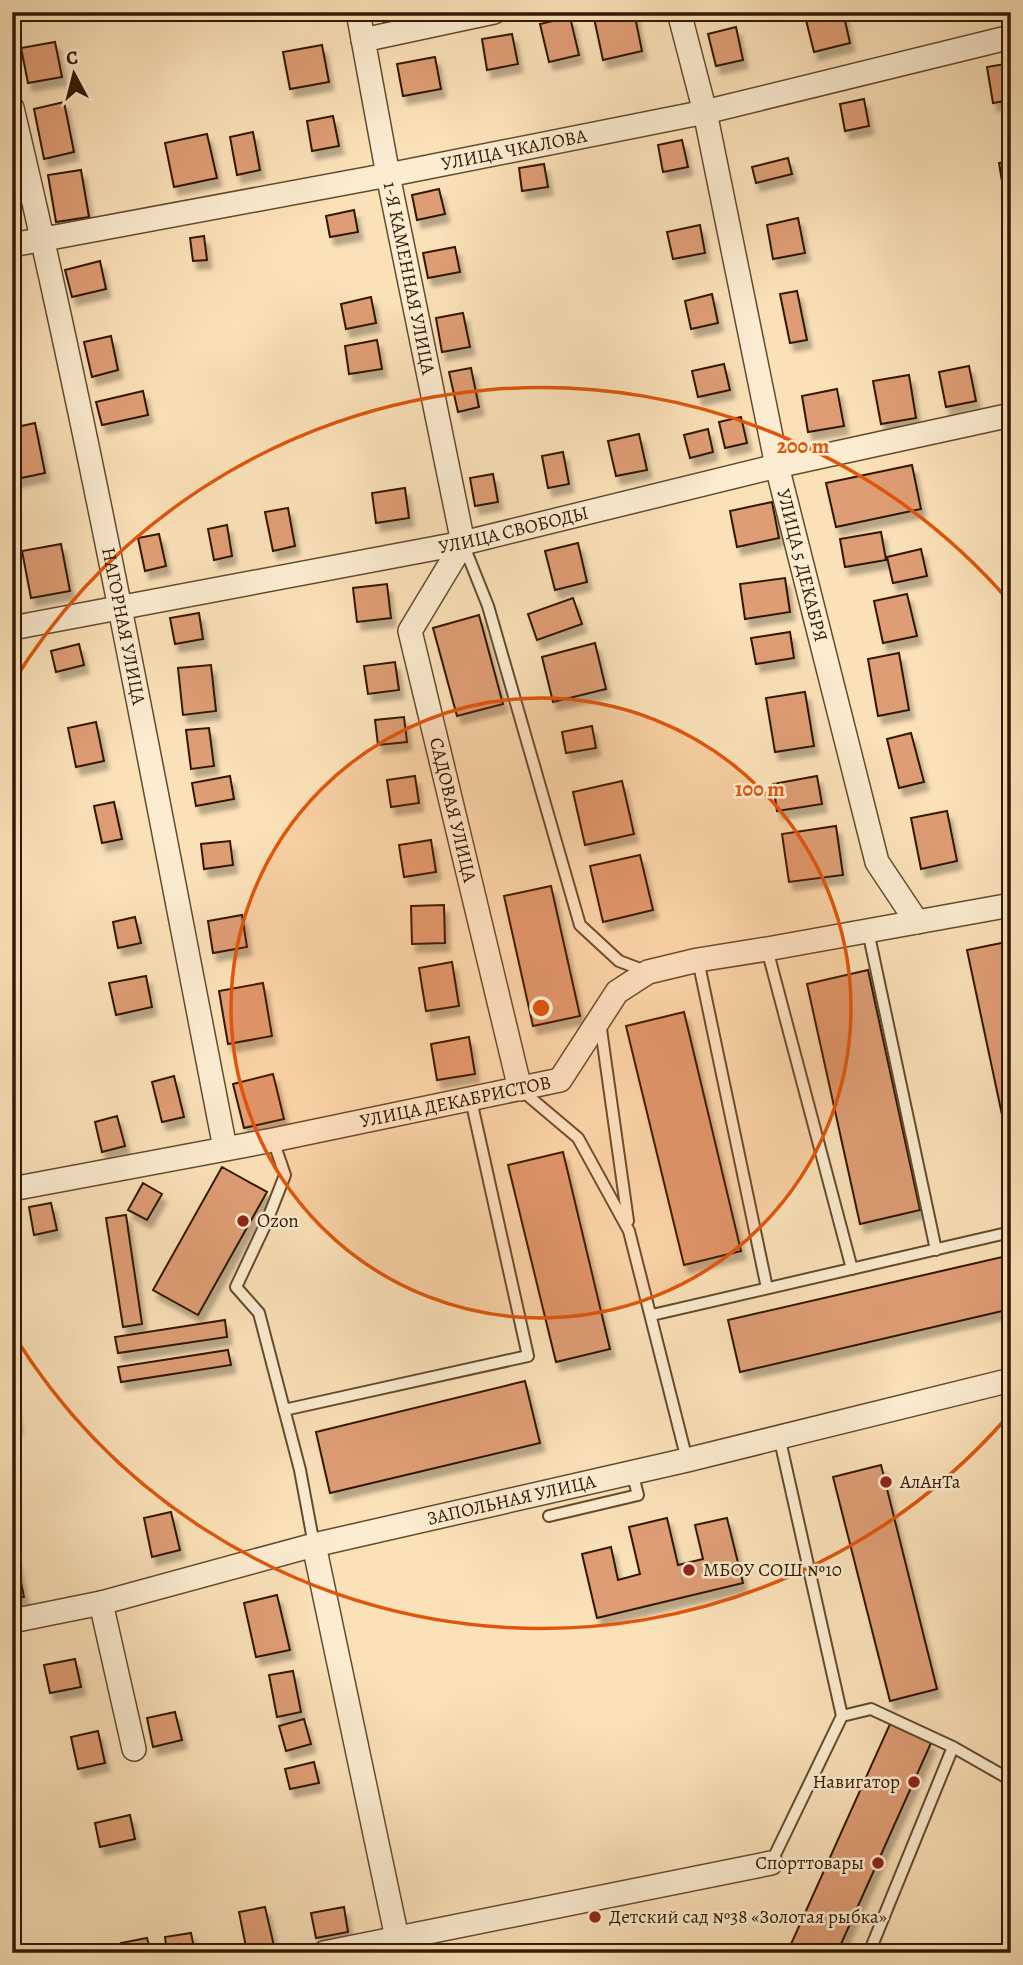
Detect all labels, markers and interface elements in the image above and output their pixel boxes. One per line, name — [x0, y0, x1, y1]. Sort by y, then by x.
north arrow — [38, 38, 108, 108]
text: С — [65, 45, 79, 72]
street label: УЛИЦА ЧКАЛОВА — [439, 123, 590, 177]
street label: 1-Я КАМЕННАЯ УЛИЦА — [377, 180, 442, 378]
text: 200 m — [777, 432, 830, 460]
street label: УЛИЦА 5 ДЕКАБРЯ — [770, 486, 834, 645]
street label: УЛИЦА СВОБОДЫ — [436, 500, 591, 560]
street label: НАГОРНАЯ УЛИЦА — [95, 545, 152, 708]
street label: САДОВАЯ УЛИЦА — [423, 735, 483, 886]
text: 100 m — [735, 775, 785, 803]
centre of rings — [529, 996, 553, 1020]
street label: УЛИЦА ДЕКАБРИСТОВ — [358, 1069, 553, 1134]
place label: Ozon — [257, 1208, 299, 1234]
marker: Ozon — [235, 1213, 251, 1229]
street label: ЗАПОЛЬНАЯ УЛИЦА — [425, 1468, 599, 1532]
place label: АлАнТа — [899, 1469, 961, 1495]
marker: АлАнТа — [878, 1474, 894, 1490]
place label: МБОУ СОШ №10 — [703, 1557, 842, 1583]
marker: МБОУ СОШ №10 — [681, 1562, 697, 1578]
place label: Навигатор — [812, 1769, 900, 1795]
marker: Навигатор — [906, 1774, 922, 1790]
place label: Спорттовары — [755, 1850, 864, 1876]
marker: Спорттовары — [870, 1855, 886, 1871]
place label: Детский сад №38 «Золотая рыбка» — [609, 1904, 887, 1930]
marker: Детский сад №38 «Золотая рыбка» — [587, 1909, 603, 1925]

